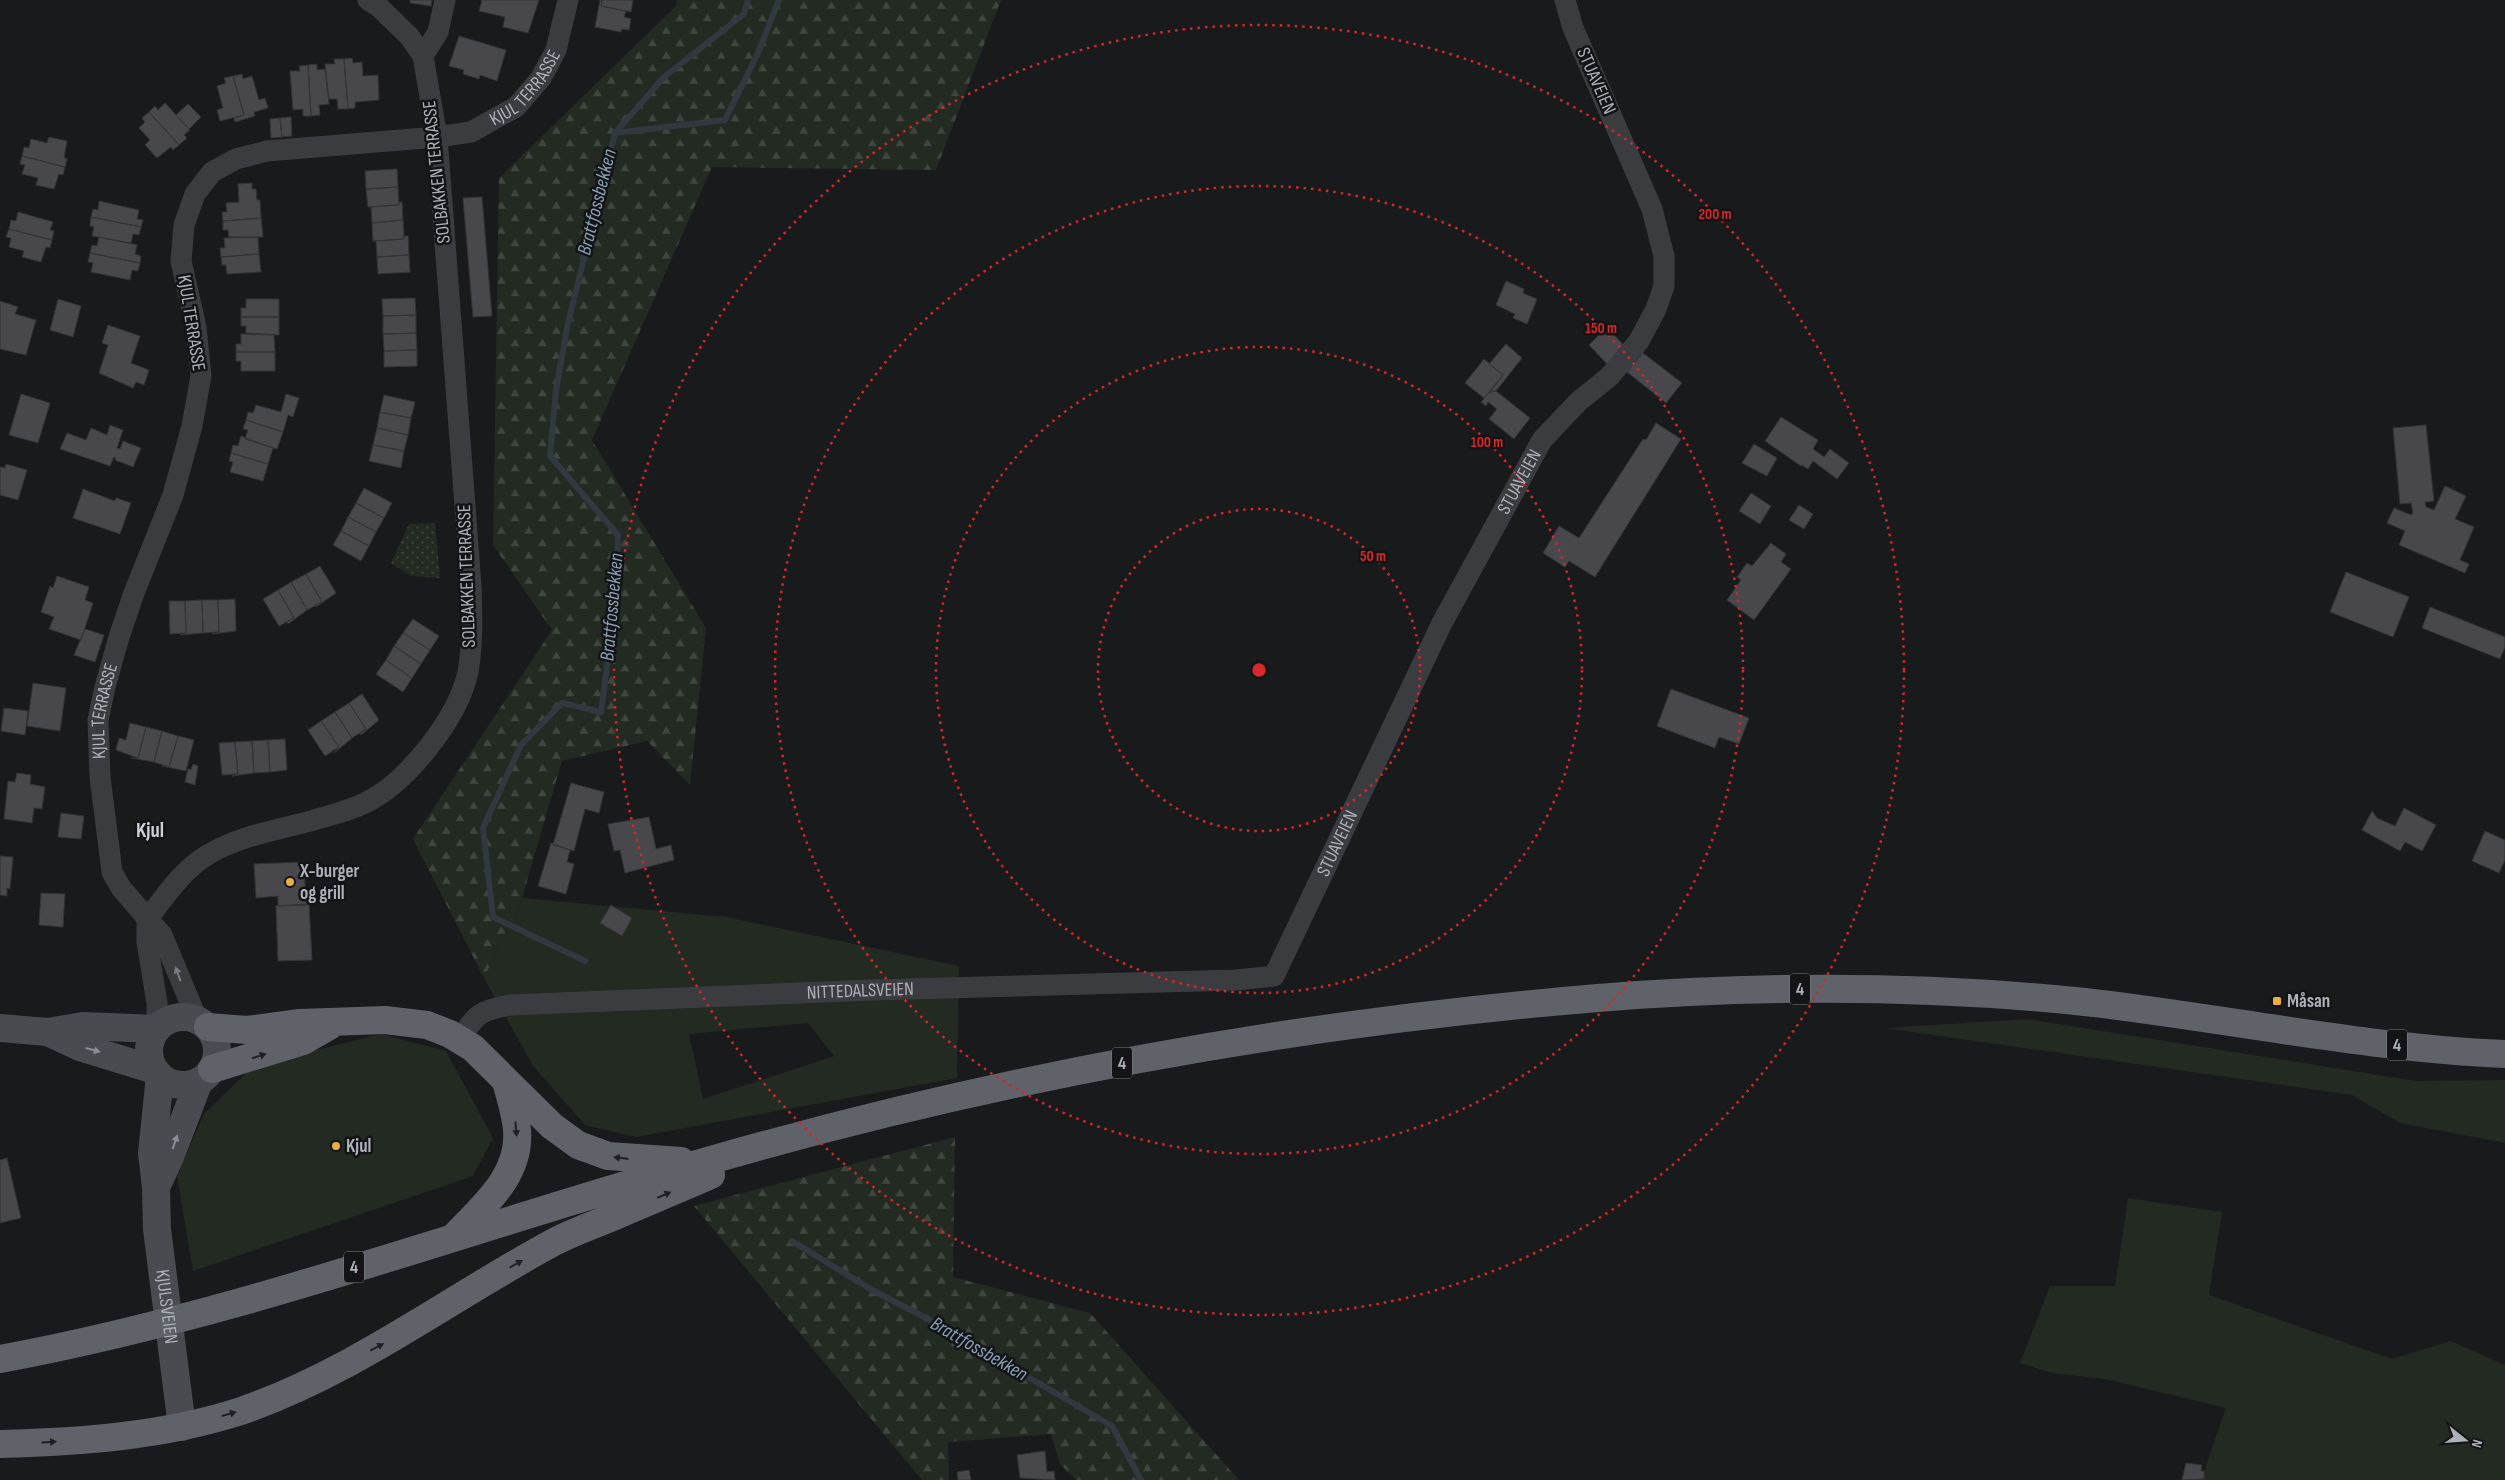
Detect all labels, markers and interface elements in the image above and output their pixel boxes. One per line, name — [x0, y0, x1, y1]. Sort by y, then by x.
street label: STUAVEIEN — [1571, 44, 1621, 118]
street label: KJUL TERRASSE — [485, 46, 565, 131]
street label: SOLBAKKEN TERRASSE — [418, 99, 456, 245]
water label: Brattfossbekken — [572, 147, 622, 257]
text: 200 m — [1698, 205, 1732, 224]
street label: KJUL TERRASSE — [172, 273, 210, 373]
text: 150 m — [1585, 319, 1617, 338]
text: 100 m — [1471, 433, 1503, 452]
street label: STUAVEIEN — [1492, 445, 1546, 518]
street label: SOLBAKKEN TERRASSE — [453, 504, 481, 648]
text: 50 m — [1360, 547, 1386, 566]
water label: Brattfossbekken — [595, 552, 629, 662]
street label: KJUL TERRASSE — [86, 660, 123, 759]
centre of rings — [1250, 661, 1268, 679]
street label: STUAVEIEN — [1312, 807, 1363, 880]
district label: Kjul — [136, 818, 164, 843]
place label: X-burger og grill — [299, 860, 360, 905]
marker: X-burger og grill — [284, 876, 296, 888]
one-way arrow — [174, 966, 182, 981]
road number: 4 — [1790, 974, 1810, 1004]
street label: NITTEDALSVEIEN — [806, 977, 914, 1004]
place label: Måsan — [2287, 990, 2330, 1013]
marker: Måsan — [2271, 995, 2283, 1007]
road number: 4 — [2387, 1030, 2407, 1060]
one-way arrow — [86, 1047, 101, 1055]
road number: 4 — [1112, 1048, 1132, 1078]
one-way arrow — [252, 1052, 267, 1060]
one-way arrow — [513, 1121, 521, 1137]
one-way arrow — [171, 1134, 179, 1149]
place label: Kjul — [346, 1135, 371, 1158]
marker: Kjul — [330, 1140, 342, 1152]
one-way arrow — [613, 1154, 629, 1162]
one-way arrow — [657, 1191, 671, 1199]
road number: 4 — [344, 1252, 364, 1282]
one-way arrow — [510, 1259, 523, 1268]
street label: KJULSVEIEN — [151, 1268, 183, 1345]
water label: Brattfossbekken — [926, 1312, 1032, 1386]
one-way arrow — [370, 1343, 384, 1351]
one-way arrow — [222, 1410, 237, 1418]
north arrow — [2440, 1415, 2490, 1465]
one-way arrow — [41, 1438, 57, 1446]
text: N — [2468, 1438, 2486, 1450]

